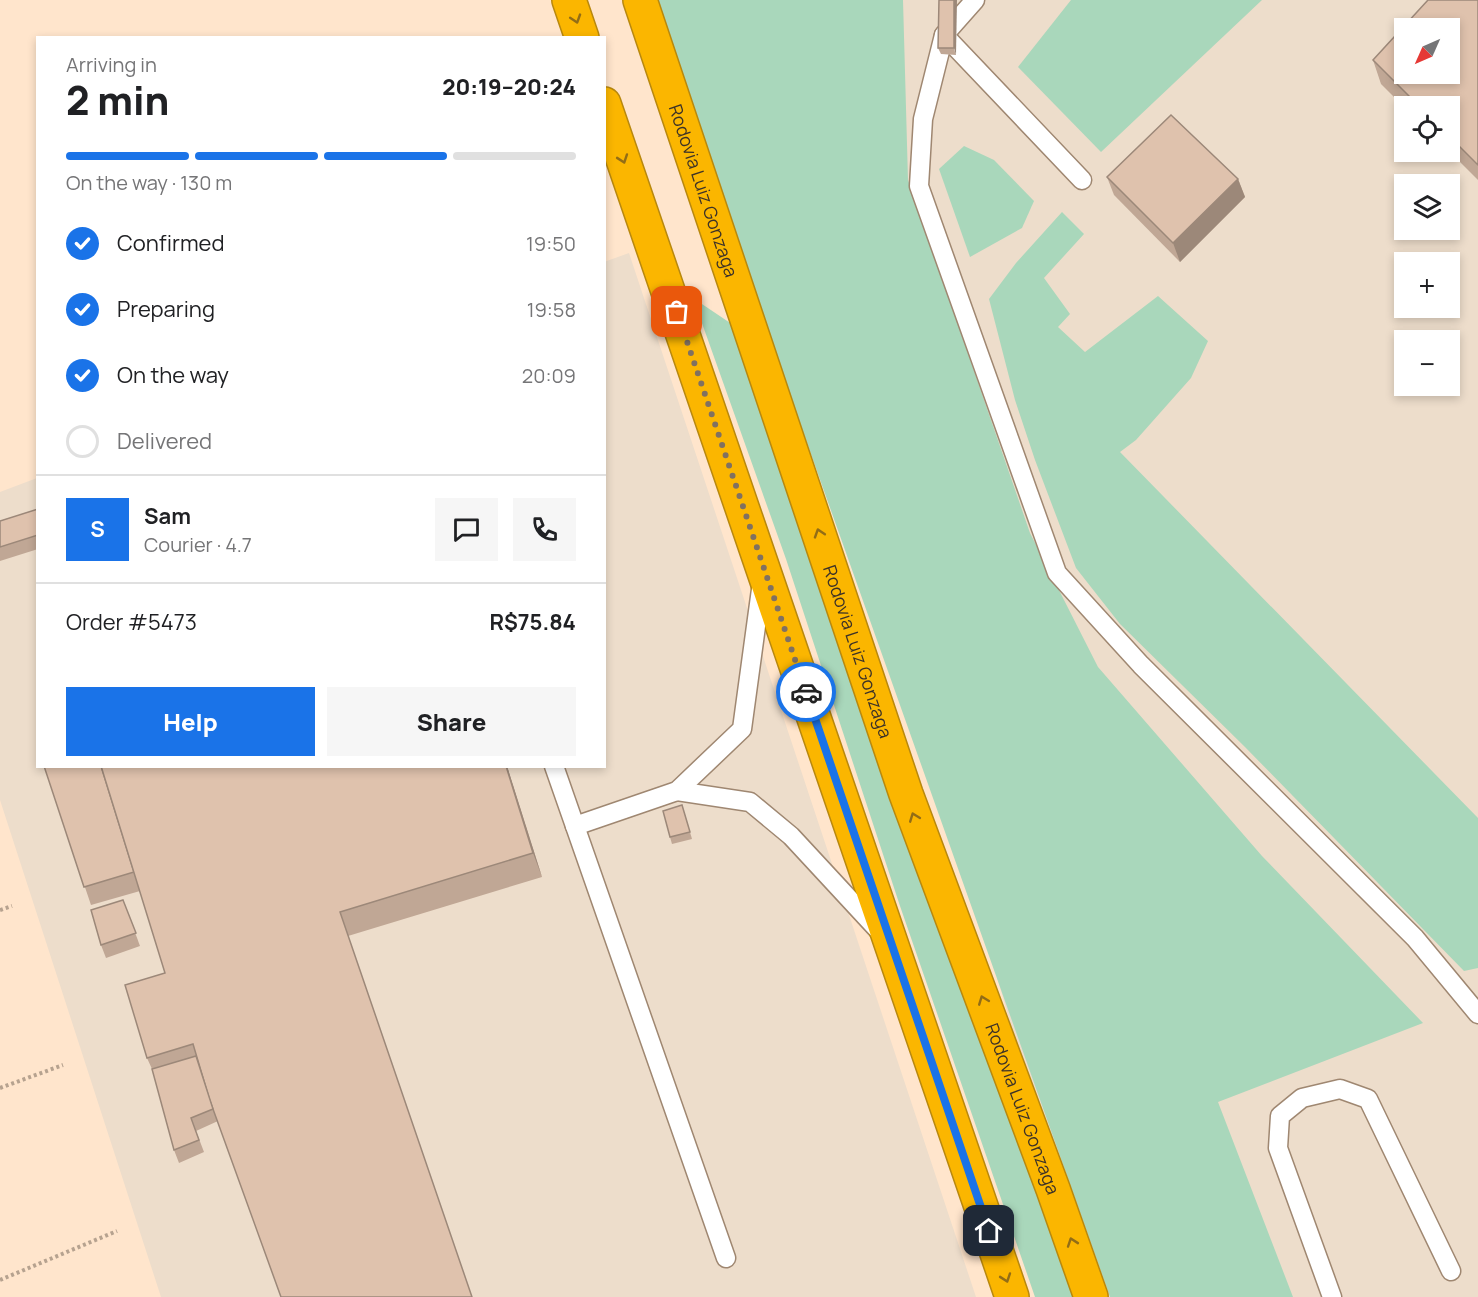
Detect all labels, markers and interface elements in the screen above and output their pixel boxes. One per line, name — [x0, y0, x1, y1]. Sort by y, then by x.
one-way arrow — [568, 13, 581, 24]
north arrow — [1394, 18, 1460, 84]
map controls — [1394, 18, 1460, 396]
text: Arriving in — [66, 51, 157, 78]
text: 20:19–20:24 — [442, 72, 576, 102]
text: 2 min — [66, 73, 169, 127]
button: locate — [1394, 96, 1460, 162]
street label: Rodovia Luiz Gonzaga — [664, 101, 744, 280]
one-way arrow — [616, 153, 629, 164]
text: On the way · 130 m — [66, 169, 232, 196]
button: layers — [1394, 174, 1460, 240]
icon: check — [66, 227, 99, 260]
text: Confirmed — [117, 228, 225, 258]
text: 19:50 — [526, 230, 576, 257]
button: + — [1394, 252, 1460, 318]
pin — [651, 286, 702, 337]
icon: check — [66, 293, 99, 326]
text: Preparing — [117, 294, 215, 324]
icon: bag — [660, 295, 693, 328]
text: 19:58 — [527, 296, 576, 323]
button: − — [1394, 330, 1460, 396]
icon: check — [66, 359, 99, 392]
text: On the way — [117, 360, 229, 390]
text: 20:09 — [522, 362, 576, 389]
text: Delivered — [117, 426, 212, 456]
button: chat — [435, 498, 498, 561]
button: phone — [513, 498, 576, 561]
text: Sam — [144, 501, 191, 531]
text: S — [90, 514, 105, 544]
one-way arrow — [814, 528, 826, 539]
text: Courier · 4.7 — [144, 531, 252, 558]
street label: Rodovia Luiz Gonzaga — [818, 562, 898, 741]
text: Order #5473 — [66, 607, 197, 637]
text: R$75.84 — [489, 607, 576, 637]
courier — [776, 662, 836, 722]
icon: car — [790, 676, 823, 709]
button: Help — [66, 687, 315, 756]
button: Share — [327, 687, 576, 756]
one-way arrow — [909, 812, 922, 823]
one-way arrow — [977, 995, 990, 1006]
street label: Rodovia Luiz Gonzaga — [980, 1020, 1066, 1198]
pin — [963, 1205, 1014, 1256]
icon: home — [972, 1214, 1005, 1247]
one-way arrow — [1066, 1237, 1079, 1248]
one-way arrow — [998, 1273, 1011, 1283]

